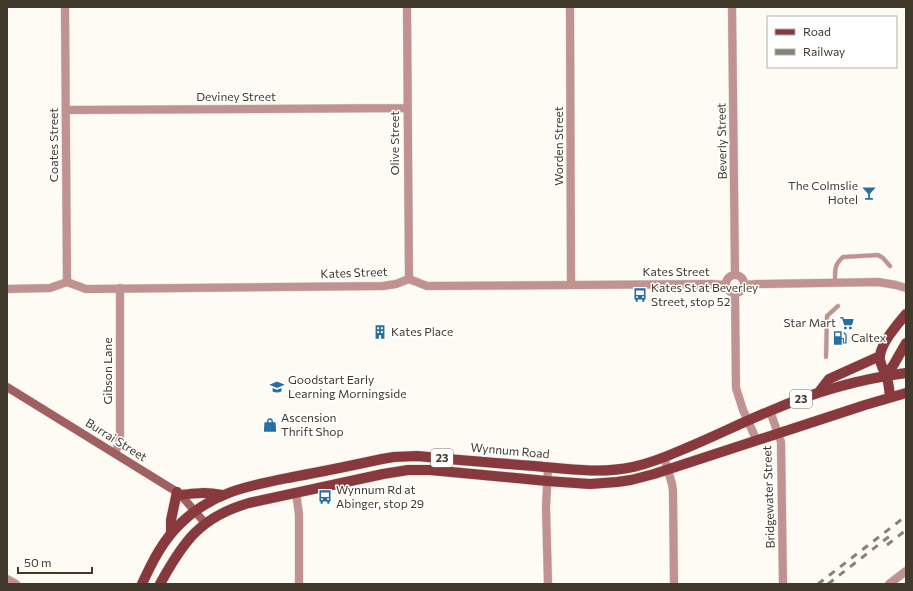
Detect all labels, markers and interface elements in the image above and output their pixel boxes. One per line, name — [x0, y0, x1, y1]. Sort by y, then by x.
legend — [767, 16, 897, 68]
text: Road — [803, 24, 831, 38]
text: Railway — [803, 44, 845, 58]
street label: Deviney Street — [196, 89, 276, 103]
street label: Beverly Street — [713, 103, 729, 179]
street label: Worden Street — [551, 106, 565, 186]
street label: Coates Street — [46, 108, 60, 182]
street label: Olive Street — [387, 111, 401, 175]
place label: The Colmslie Hotel — [788, 178, 858, 206]
bar icon: The Colmslie Hotel — [861, 185, 877, 201]
street label: Kates Street — [320, 264, 388, 280]
street label: Kates Street — [642, 264, 710, 278]
place label: Kates St at Beverley Street, stop 52 — [651, 280, 758, 308]
bus stop icon: Kates St at Beverley Street, stop 52 — [632, 287, 648, 303]
place label: Star Mart — [783, 315, 836, 329]
supermarket icon: Star Mart — [839, 315, 855, 331]
building icon: Kates Place — [372, 324, 388, 340]
place label: Kates Place — [391, 324, 453, 338]
fuel station icon: Caltex — [832, 330, 848, 346]
place label: Caltex — [851, 330, 887, 344]
street label: Gibson Lane — [100, 337, 114, 405]
place label: Goodstart Early Learning Morningside — [288, 372, 406, 400]
school or university icon: Goodstart Early Learning Morningside — [269, 379, 285, 395]
road number: 23 — [790, 390, 812, 408]
place label: Ascension Thrift Shop — [281, 410, 344, 438]
street label: Burrai Street — [83, 415, 150, 464]
shop icon: Ascension Thrift Shop — [262, 417, 278, 433]
street label: Wynnum Road — [470, 440, 550, 460]
street label: Bridgewater Street — [759, 445, 777, 549]
road number: 23 — [431, 449, 453, 467]
place label: Wynnum Rd at Abinger, stop 29 — [336, 482, 424, 510]
bus stop icon: Wynnum Rd at Abinger, stop 29 — [317, 489, 333, 505]
scale bar — [18, 549, 92, 575]
text: 50 m — [24, 555, 52, 569]

